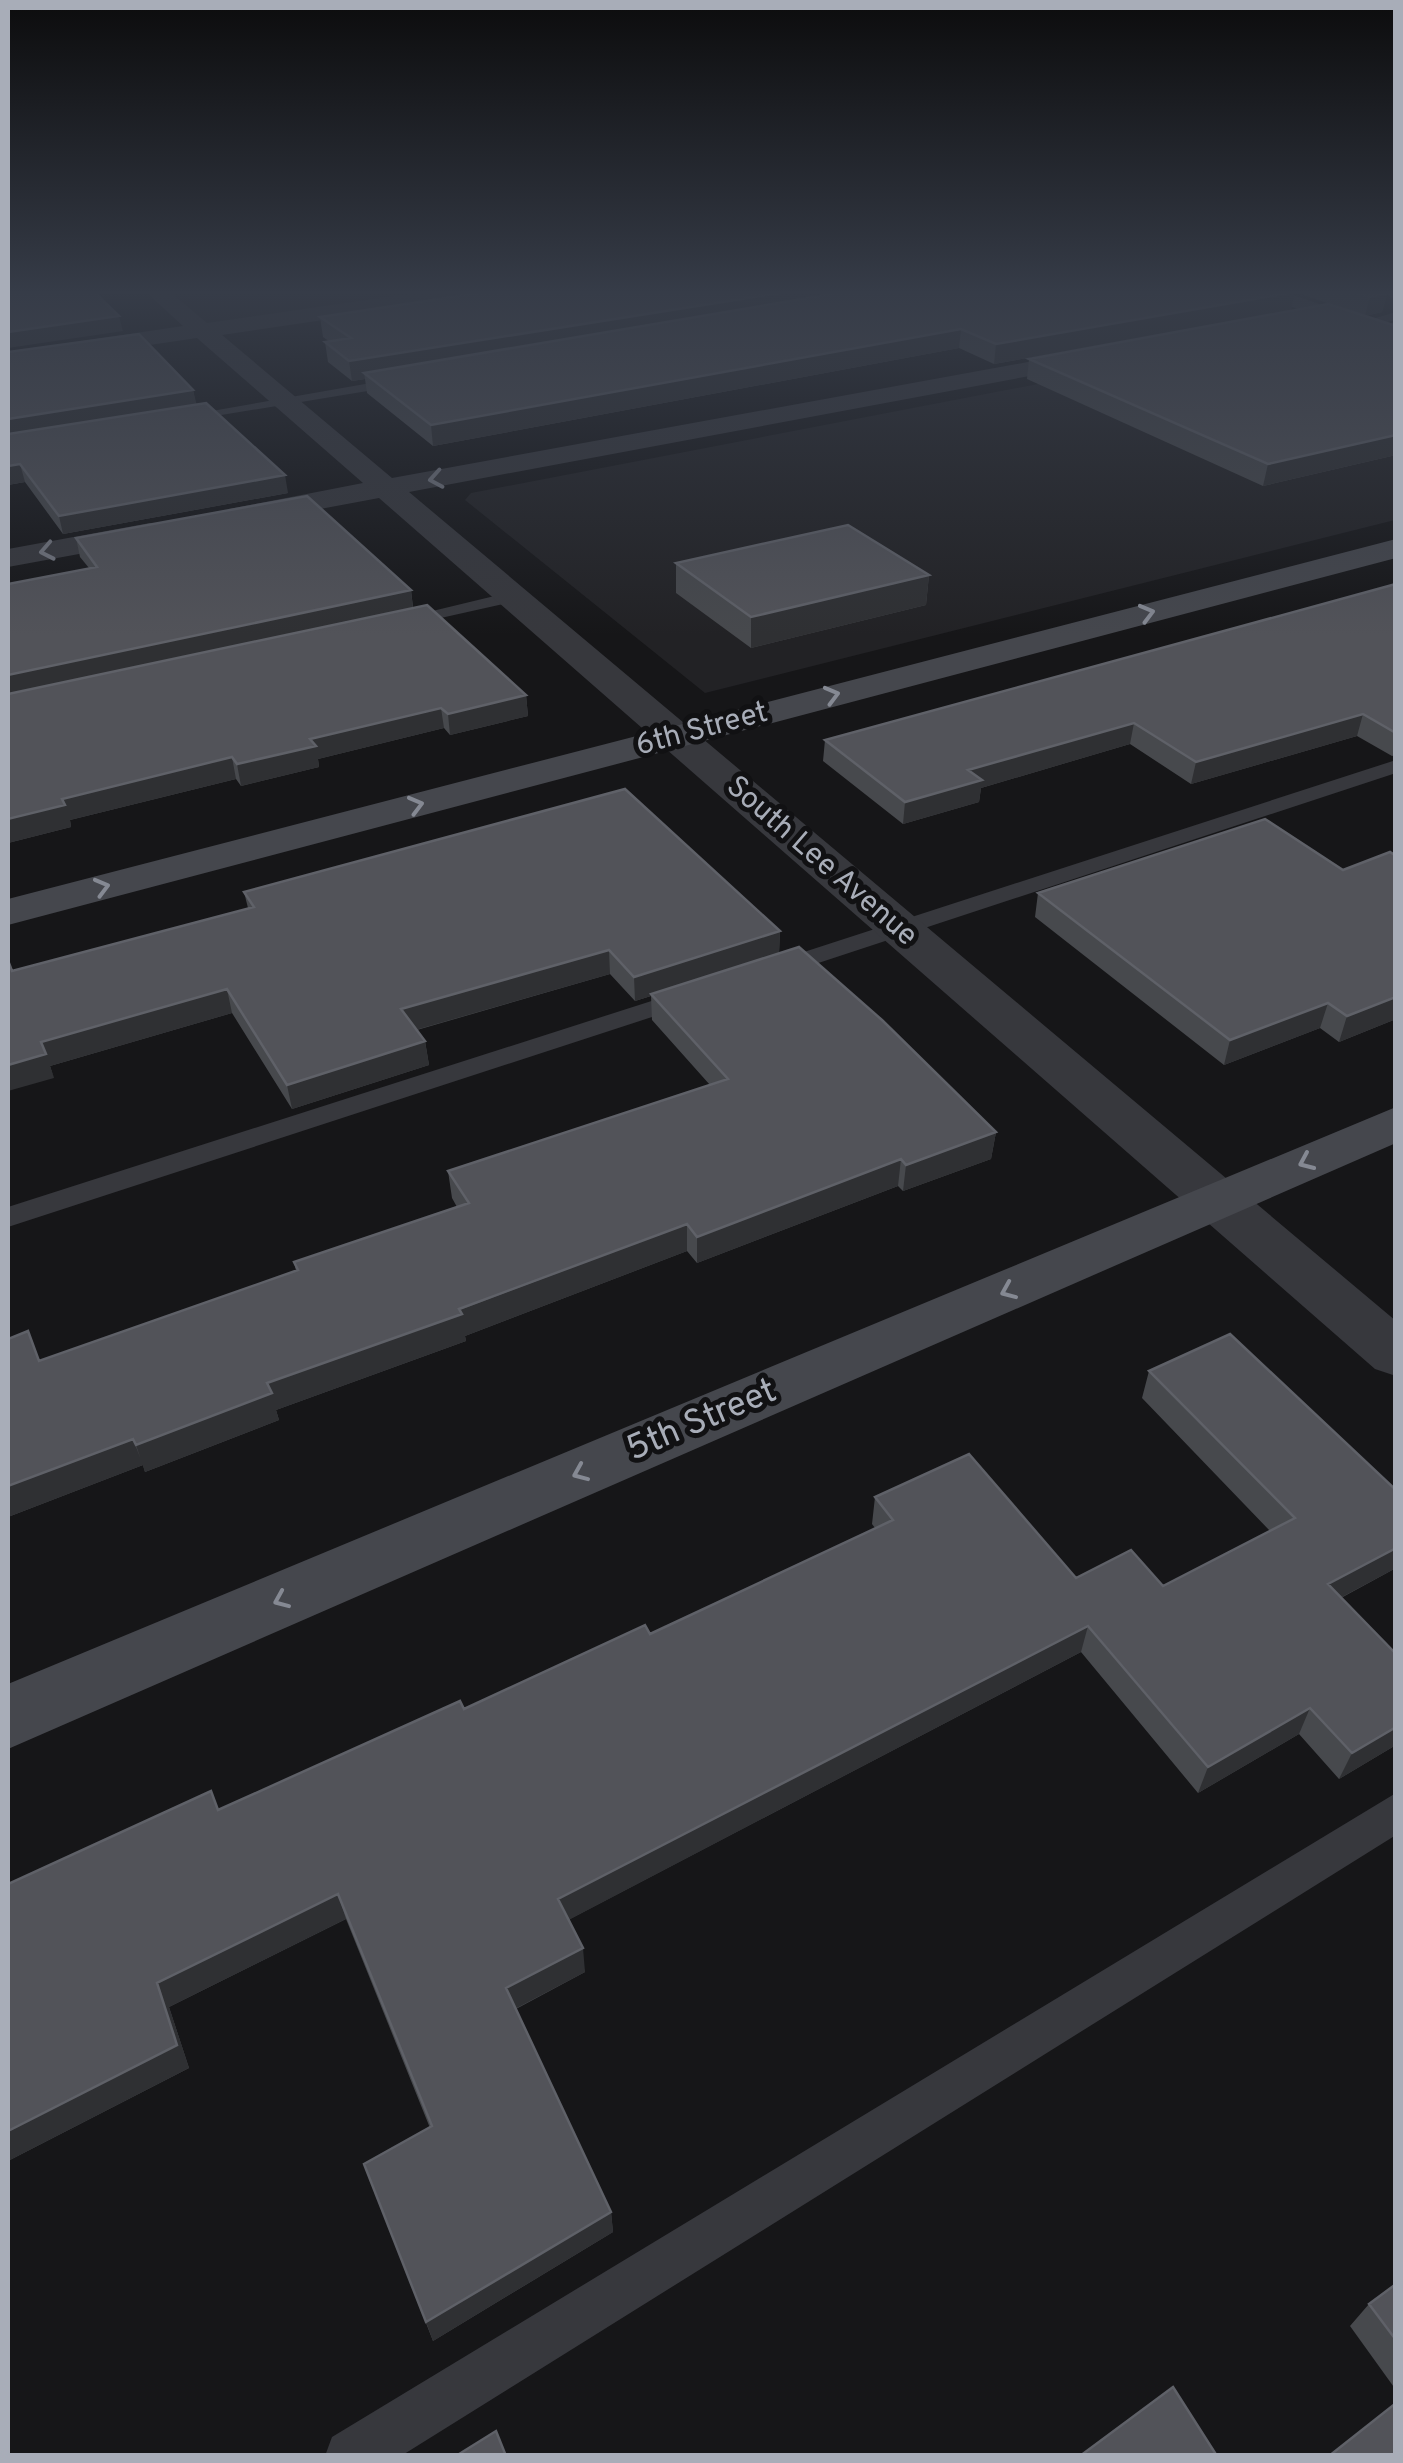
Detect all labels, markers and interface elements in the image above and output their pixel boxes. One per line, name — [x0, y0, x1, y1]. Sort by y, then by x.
one-way arrow — [427, 468, 444, 489]
one-way arrow — [39, 540, 56, 561]
one-way arrow — [1137, 604, 1155, 625]
one-way arrow — [823, 686, 840, 707]
street label: 6th Street — [632, 695, 772, 765]
street label: South Lee Avenue — [718, 769, 924, 955]
one-way arrow — [407, 795, 424, 816]
one-way arrow — [93, 877, 110, 898]
one-way arrow — [1298, 1150, 1316, 1170]
one-way arrow — [1000, 1279, 1018, 1299]
street label: 5th Street — [620, 1370, 784, 1472]
one-way arrow — [572, 1461, 590, 1481]
one-way arrow — [273, 1589, 291, 1609]

